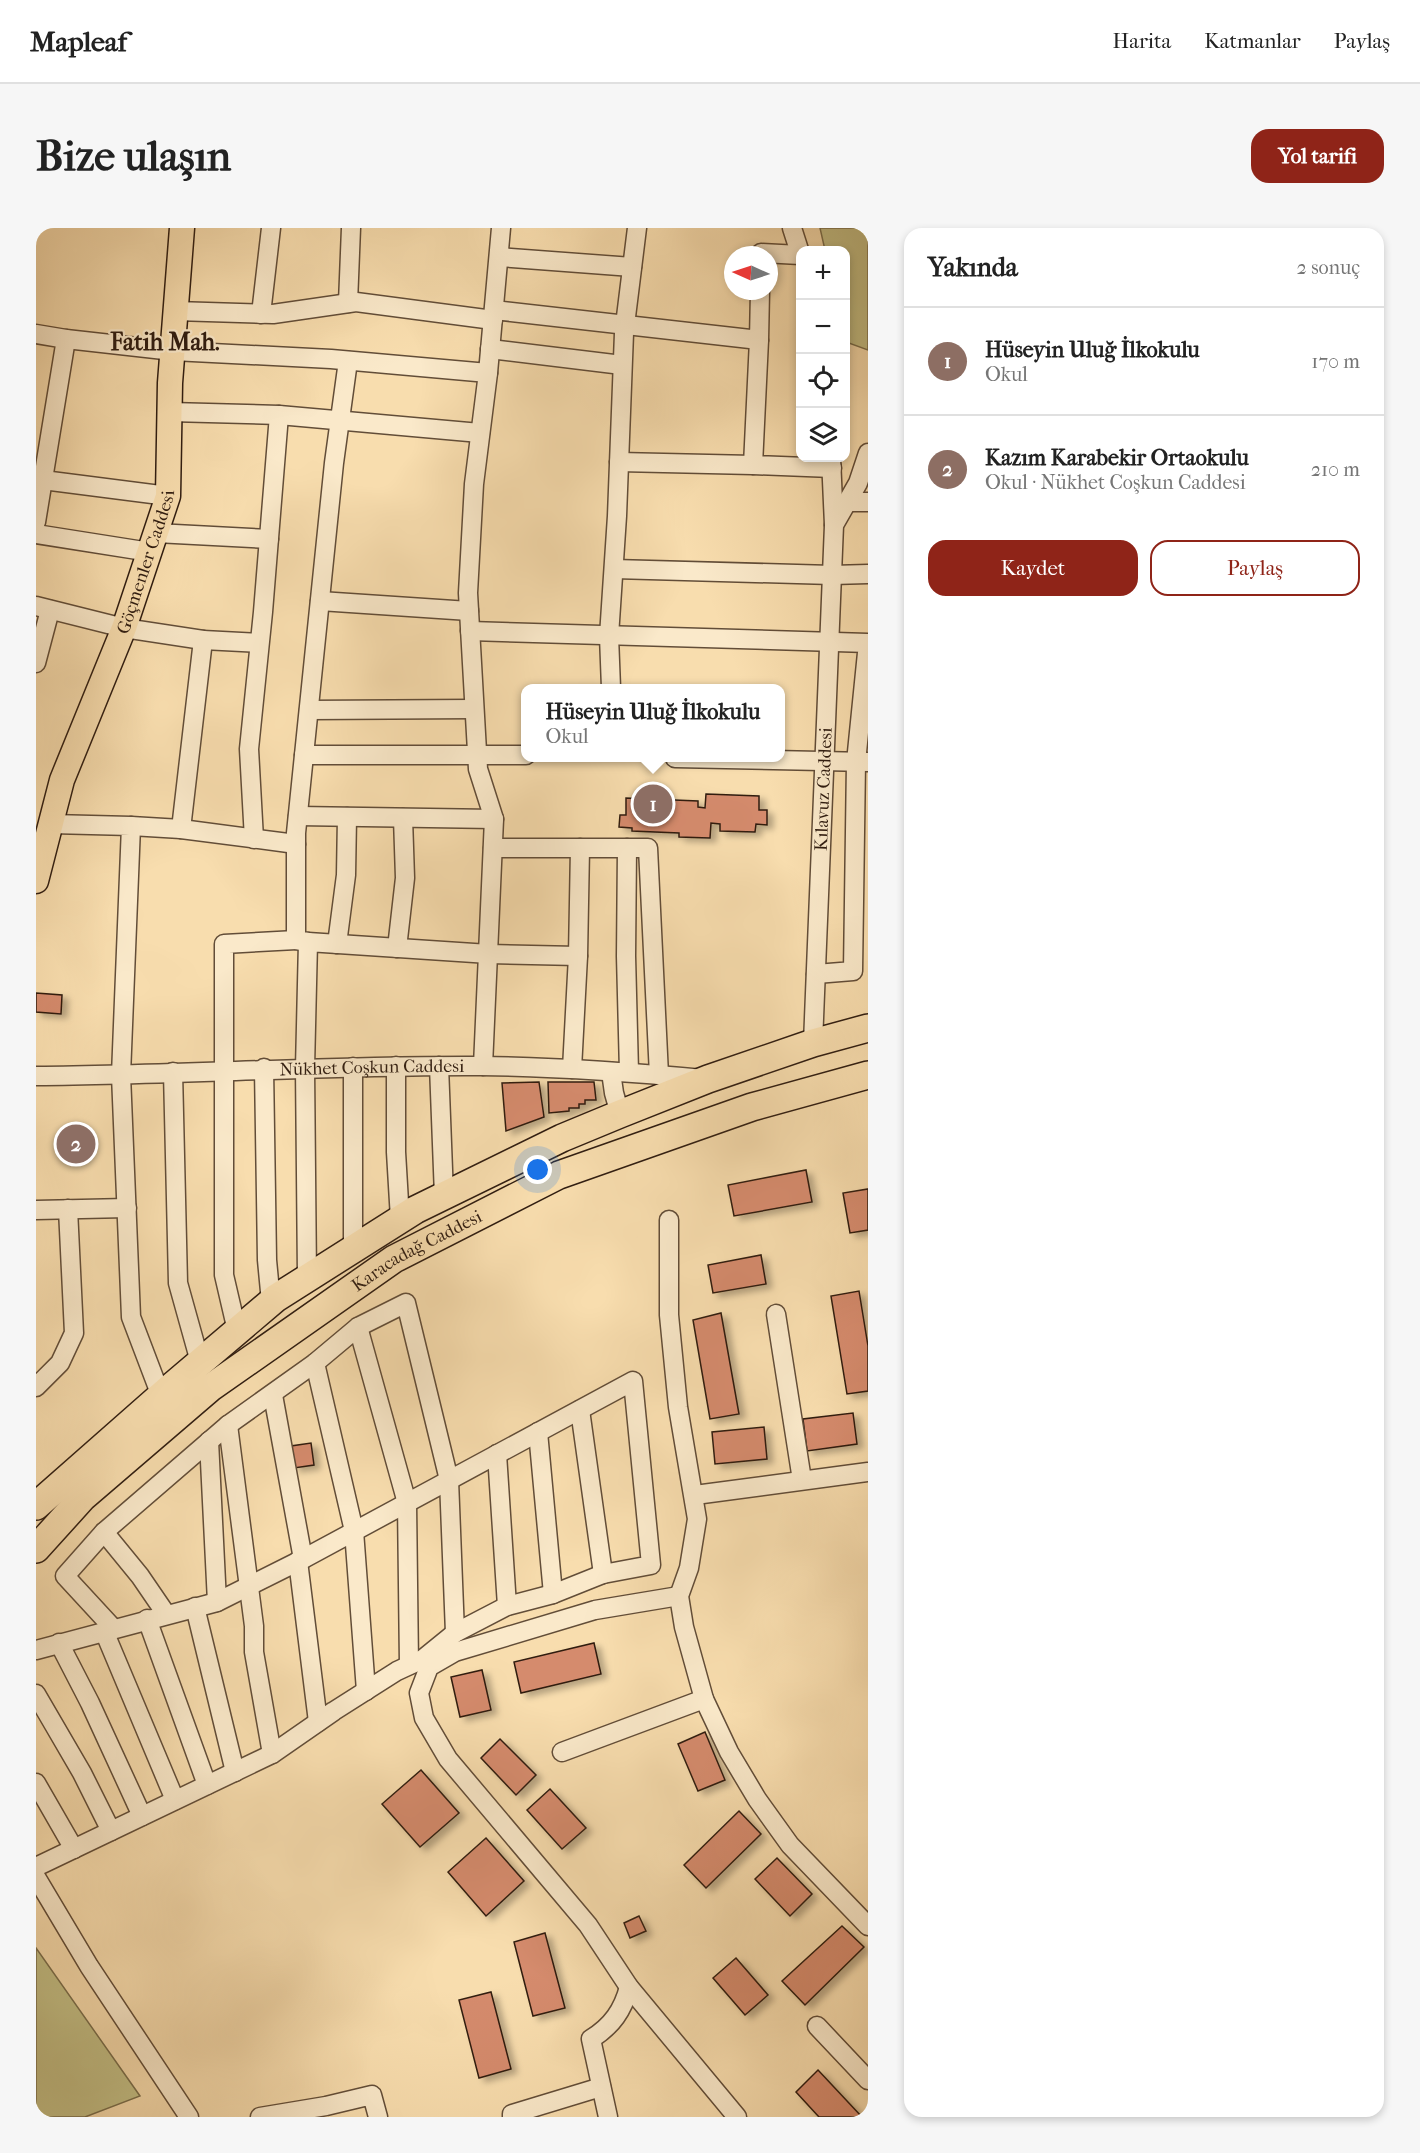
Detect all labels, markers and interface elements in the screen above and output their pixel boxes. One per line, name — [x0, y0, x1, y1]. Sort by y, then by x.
text: Mapleaf — [30, 25, 127, 58]
text: Harita — [1113, 29, 1171, 53]
text: Katmanlar — [1204, 29, 1301, 53]
text: Paylaş — [1334, 29, 1390, 53]
button: Yol tarifi — [1251, 129, 1384, 183]
text: Bize ulaşın — [36, 132, 231, 181]
north arrow — [724, 246, 778, 300]
map controls — [796, 246, 850, 462]
button: + — [796, 246, 850, 300]
text: Yakında — [928, 252, 1018, 283]
text: 2 sonuç — [1297, 256, 1360, 279]
button: − — [796, 300, 850, 354]
district label: Fatih Mah. — [109, 328, 220, 356]
text: Hüseyin Uluğ İlkokulu — [985, 337, 1200, 363]
text: 1 — [944, 350, 951, 373]
text: 170 m — [1311, 350, 1360, 373]
button: locate — [796, 354, 850, 408]
text: Okul — [985, 363, 1028, 386]
button: layers — [796, 408, 850, 462]
text: Kazım Karabekir Ortaokulu — [985, 445, 1249, 471]
text: 2 — [942, 458, 953, 481]
text: 210 m — [1311, 458, 1360, 481]
text: Okul · Nükhet Coşkun Caddesi — [985, 471, 1246, 494]
street label: Göçmenler Caddesi — [113, 490, 179, 637]
button: Kaydet — [928, 540, 1138, 596]
button: Paylaş — [1150, 540, 1360, 596]
popup — [521, 684, 785, 762]
text: Hüseyin Uluğ İlkokulu — [546, 699, 760, 725]
text: Okul — [546, 725, 589, 748]
street label: Kılavuz Caddesi — [811, 726, 837, 851]
pin: 1 — [634, 782, 672, 826]
street label: Nükhet Coşkun Caddesi — [279, 1056, 465, 1081]
pin: 2 — [56, 1122, 96, 1166]
your location — [523, 1155, 552, 1184]
street label: Karacadağ Caddesi — [348, 1206, 486, 1296]

